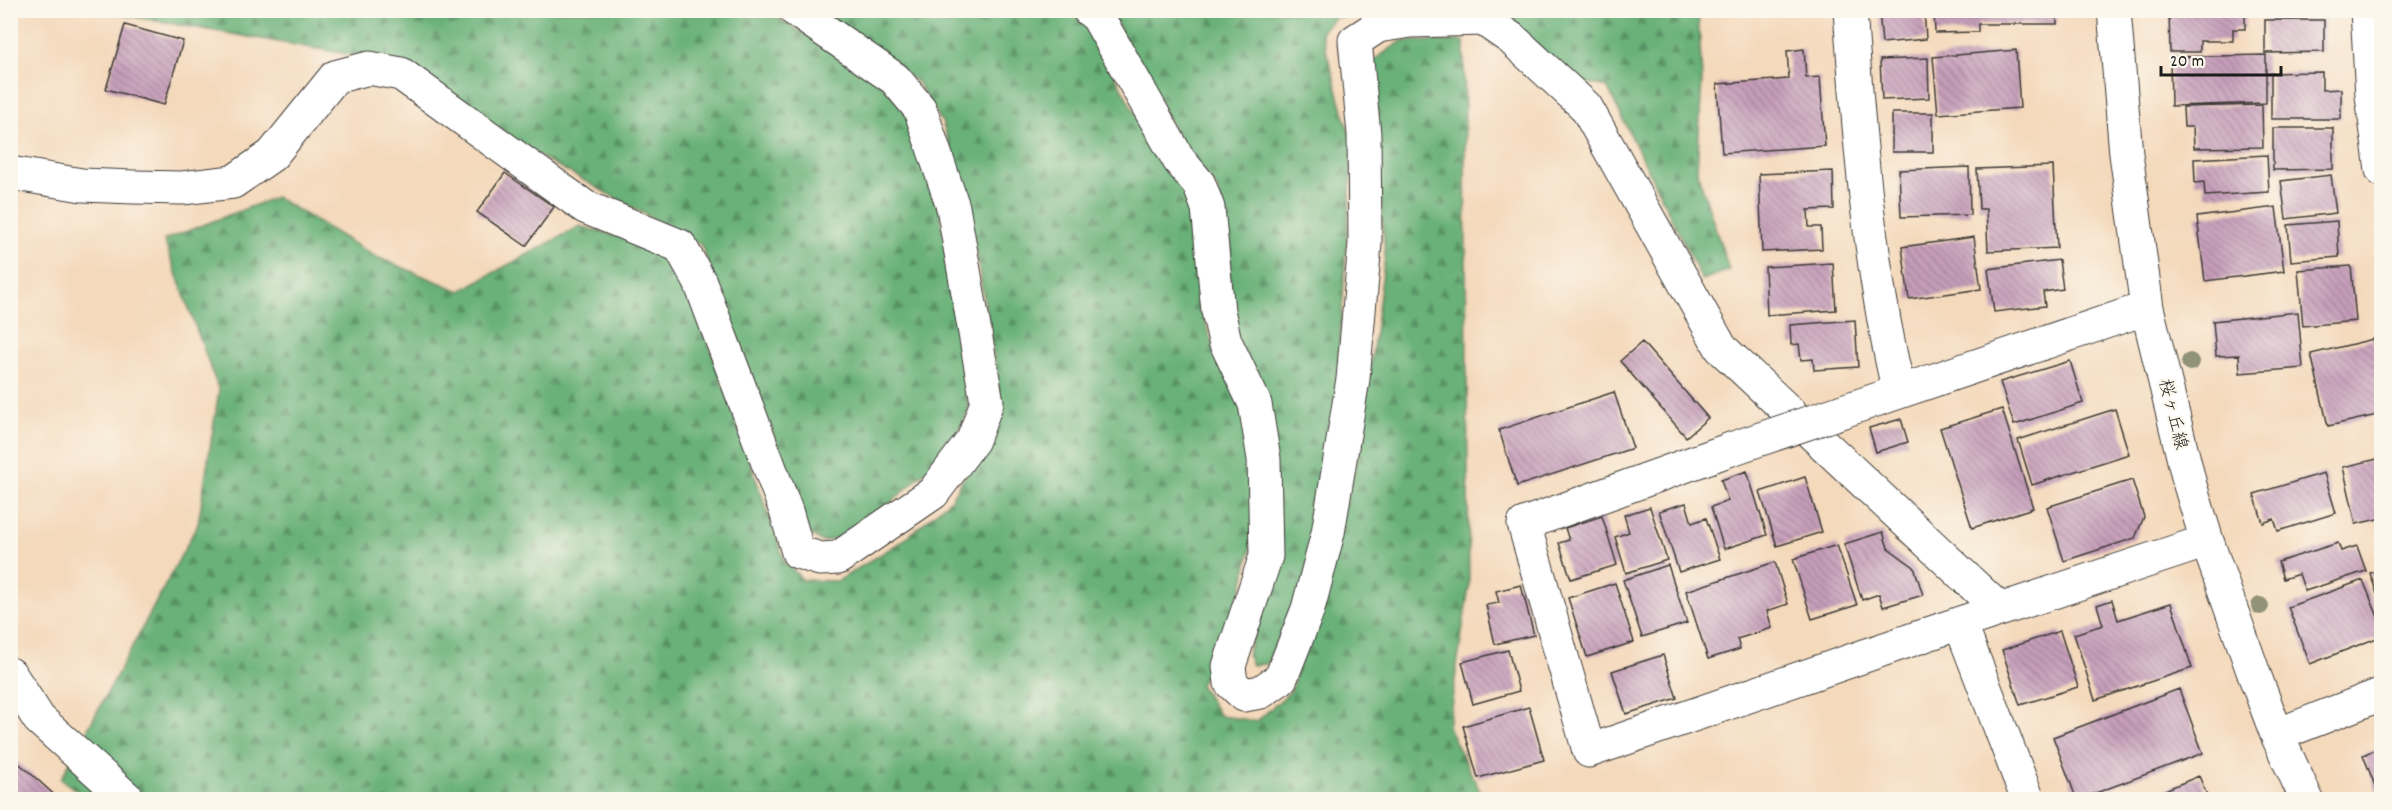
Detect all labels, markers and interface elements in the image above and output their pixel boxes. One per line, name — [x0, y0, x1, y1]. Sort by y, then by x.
scale bar — [2161, 39, 2281, 77]
text: 20 m — [2170, 50, 2204, 75]
street label: 桜ヶ丘線 — [2151, 377, 2192, 453]

